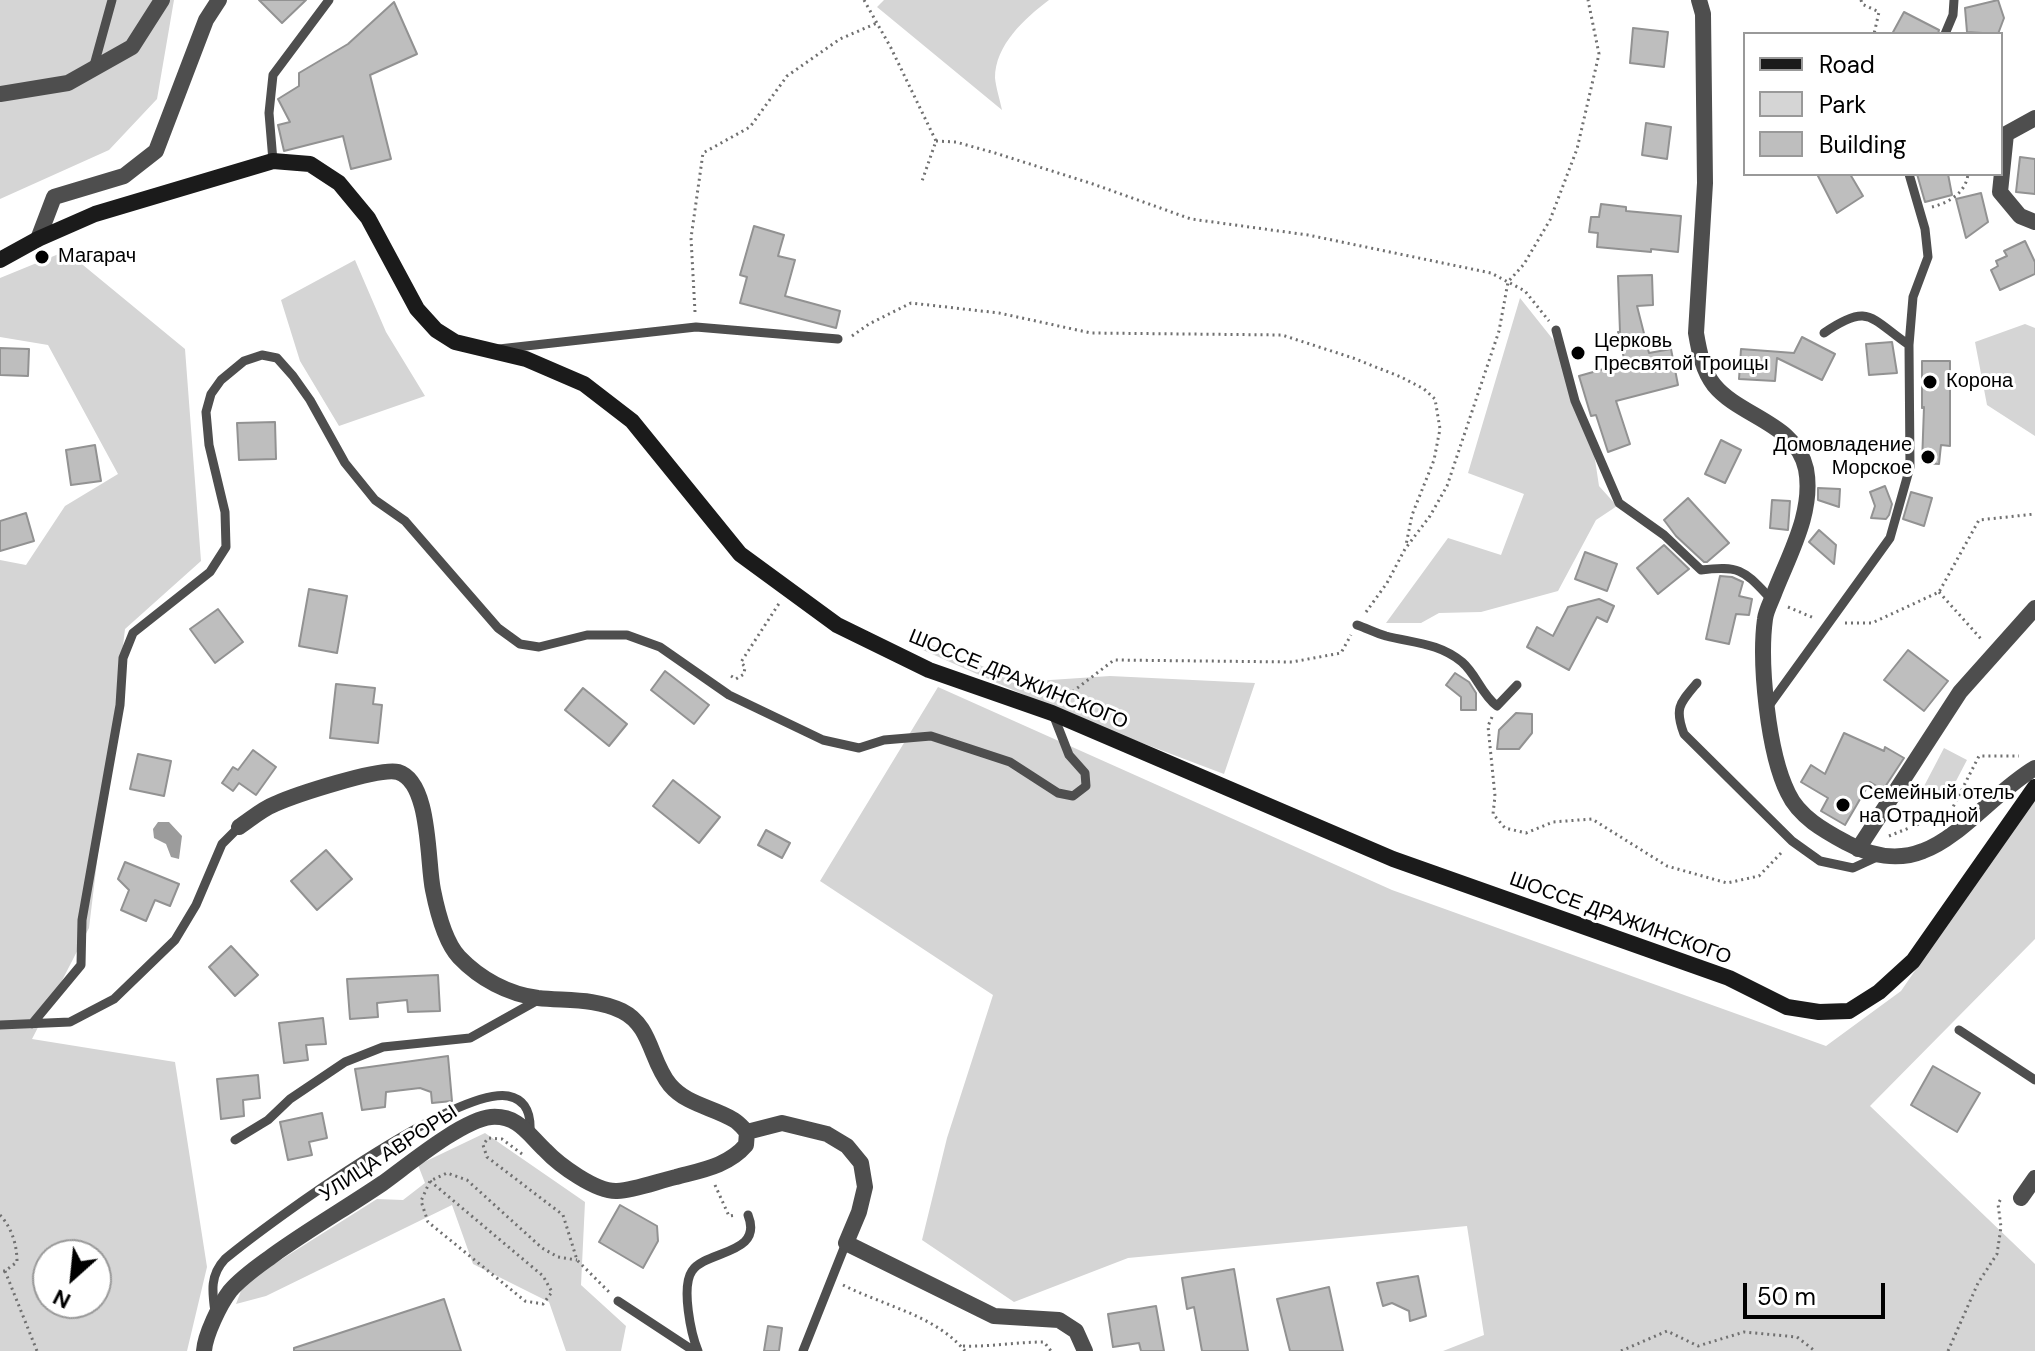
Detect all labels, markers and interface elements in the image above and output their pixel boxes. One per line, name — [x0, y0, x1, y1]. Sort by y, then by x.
legend — [1743, 32, 2003, 176]
text: Road — [1819, 49, 1875, 80]
text: Park — [1819, 89, 1866, 120]
text: Building — [1819, 129, 1906, 160]
place label: Магарач — [58, 245, 136, 269]
marker: Магарач — [33, 248, 51, 266]
place label: Церковь Пресвятой Троицы — [1594, 330, 1769, 377]
marker: Церковь Пресвятой Троицы — [1569, 344, 1587, 362]
place label: Корона — [1946, 370, 2013, 394]
marker: Корона — [1921, 373, 1939, 391]
place label: Домовладение Морское — [1773, 434, 1912, 481]
marker: Домовладение Морское — [1919, 448, 1937, 466]
street label: ШОССЕ ДРАЖИНСКОГО — [905, 625, 1131, 735]
place label: Семейный отель на Отрадной — [1859, 782, 2015, 829]
marker: Семейный отель на Отрадной — [1834, 796, 1852, 814]
street label: ШОССЕ ДРАЖИНСКОГО — [1506, 868, 1734, 970]
street label: УЛИЦА АВРОРЫ — [316, 1101, 462, 1207]
north arrow — [32, 1239, 112, 1319]
scale bar — [1747, 1267, 1889, 1317]
text: 50 m — [1757, 1281, 1816, 1312]
text: N — [48, 1282, 76, 1316]

